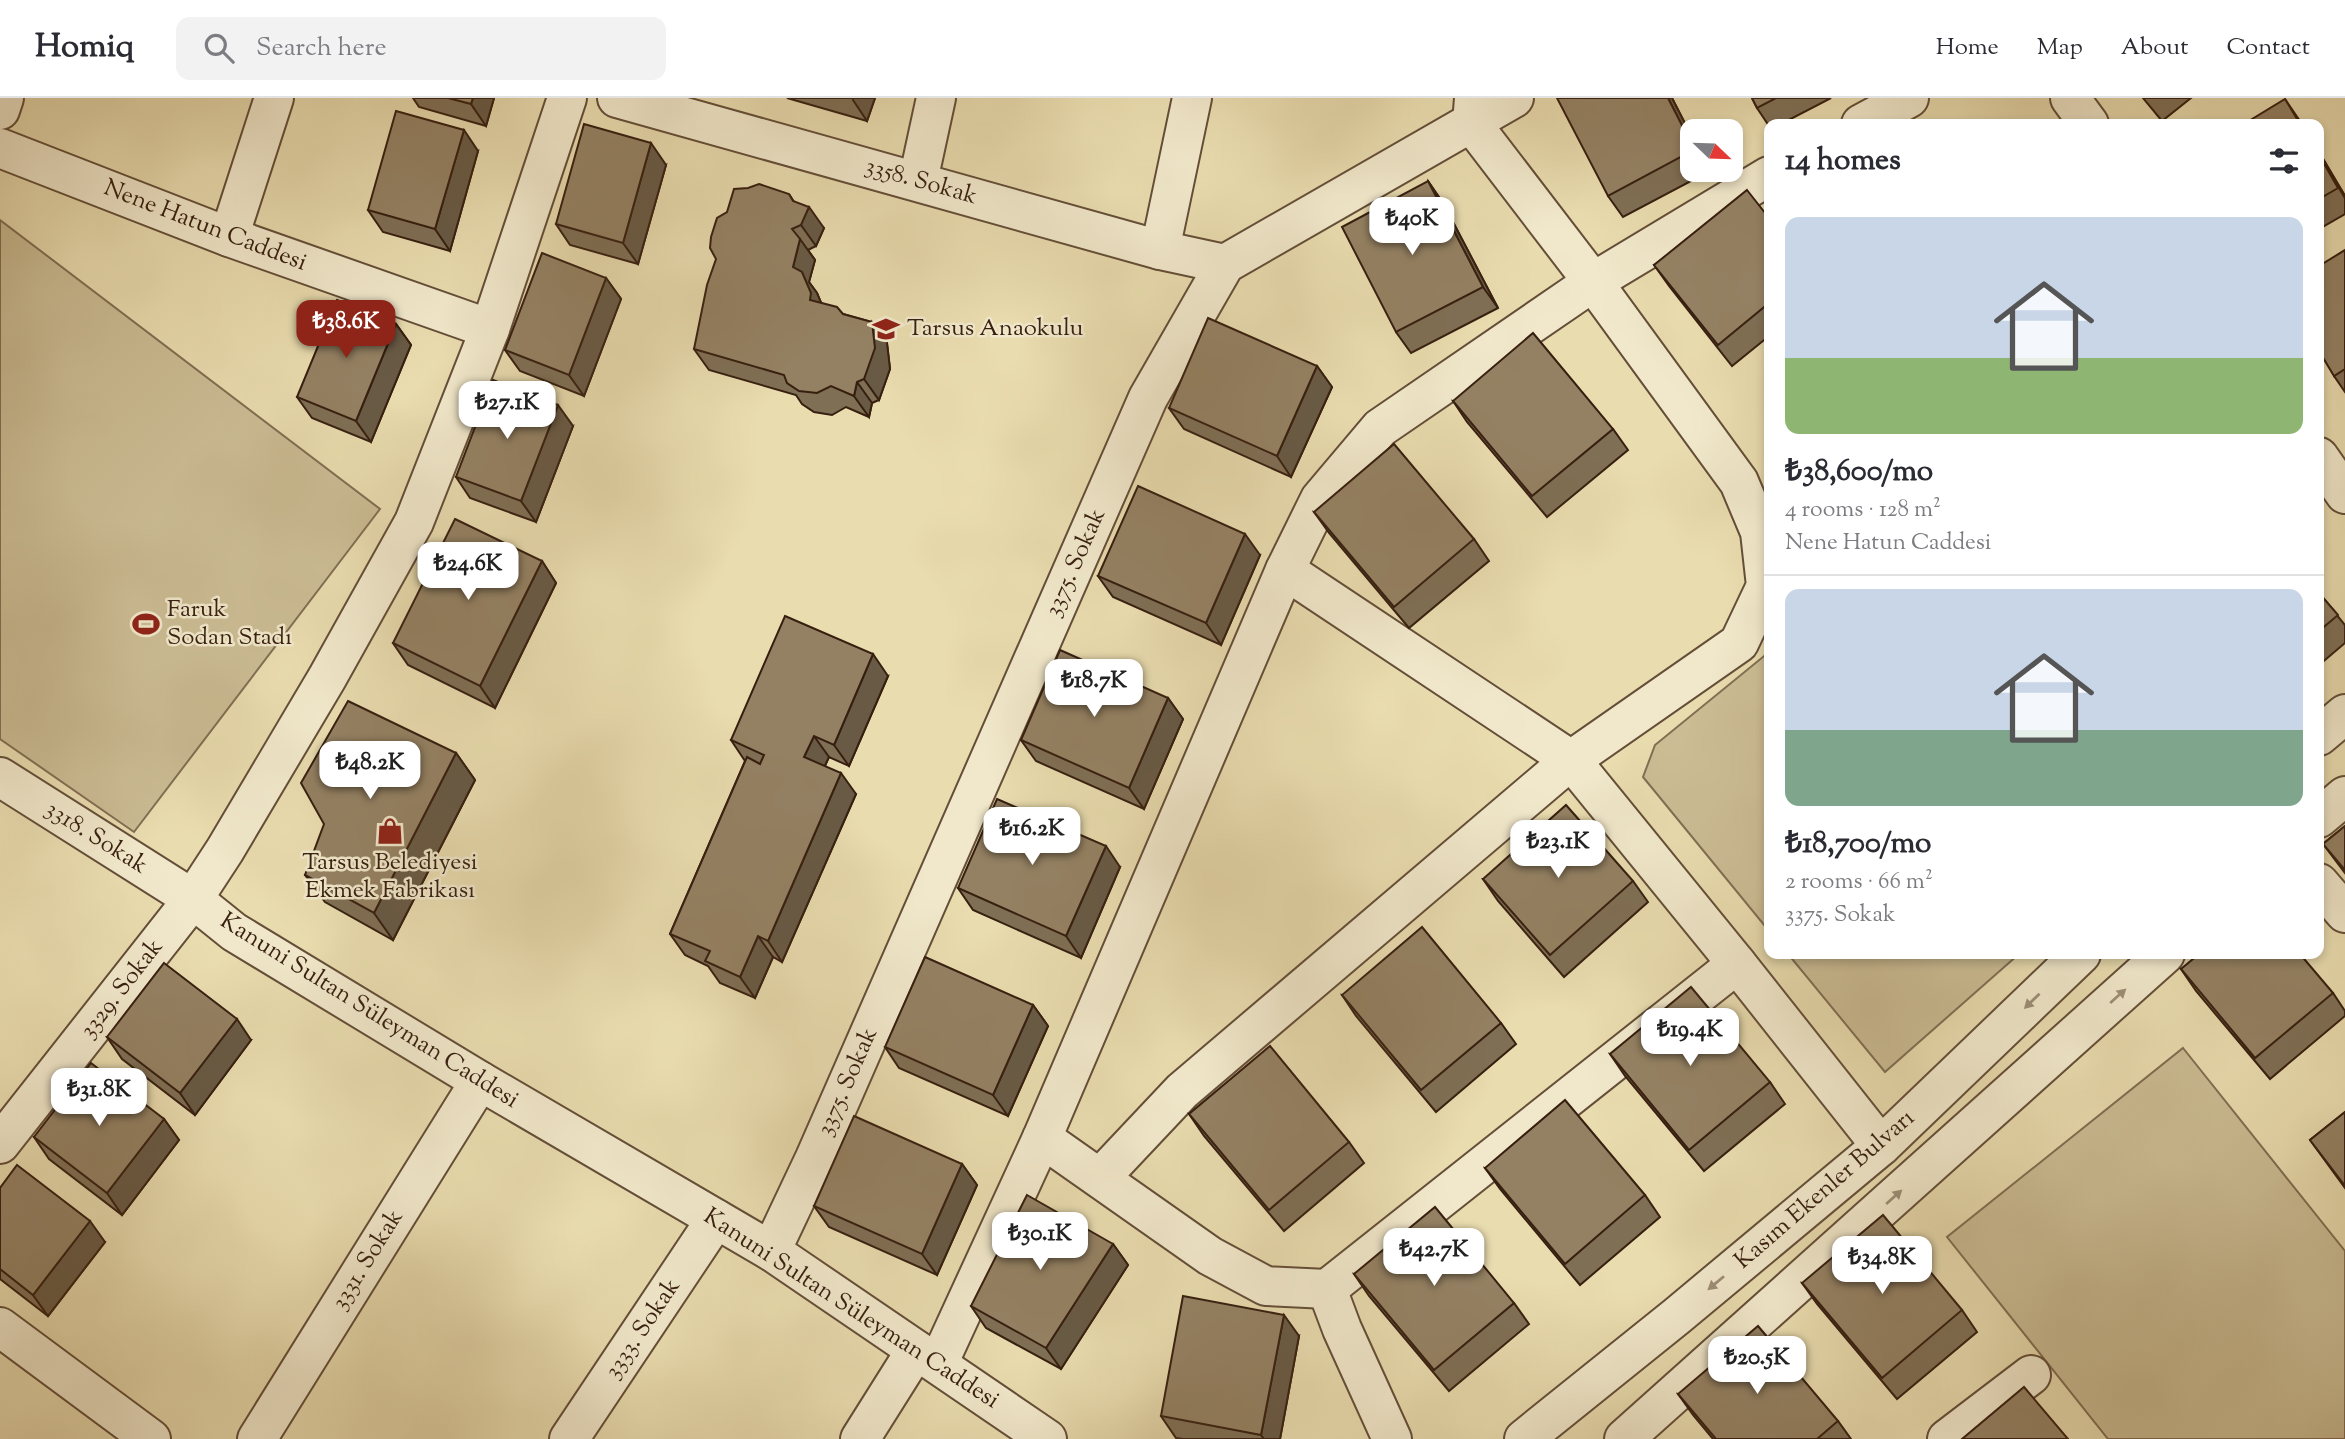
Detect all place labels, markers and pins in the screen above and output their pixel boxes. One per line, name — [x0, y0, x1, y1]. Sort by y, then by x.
pin: ₺40K — [1371, 198, 1453, 257]
pin: ₺38.6K — [289, 300, 403, 360]
place label: Tarsus Anaokulu — [907, 312, 1084, 346]
school or university icon: Tarsus Anaokulu — [871, 314, 901, 344]
pin: ₺27.1K — [450, 382, 564, 441]
pin: ₺24.6K — [411, 542, 525, 602]
place label: Faruk Sodan Stadı — [167, 593, 292, 655]
sports icon: Faruk Sodan Stadı — [131, 609, 161, 639]
pin: ₺18.7K — [1037, 660, 1151, 719]
pin: ₺48.2K — [313, 742, 427, 801]
pin: ₺16.2K — [975, 808, 1089, 867]
shop icon: Tarsus Belediyesi Ekmek Fabrikası — [375, 816, 405, 846]
pin: ₺23.1K — [1501, 820, 1615, 880]
place label: Tarsus Belediyesi Ekmek Fabrikası — [302, 846, 478, 908]
pin: ₺19.4K — [1633, 1009, 1747, 1068]
pin: ₺31.8K — [42, 1068, 156, 1128]
pin: ₺30.1K — [983, 1212, 1097, 1272]
pin: ₺42.7K — [1377, 1228, 1491, 1288]
pin: ₺34.8K — [1825, 1236, 1939, 1296]
pin: ₺20.5K — [1700, 1336, 1814, 1396]

